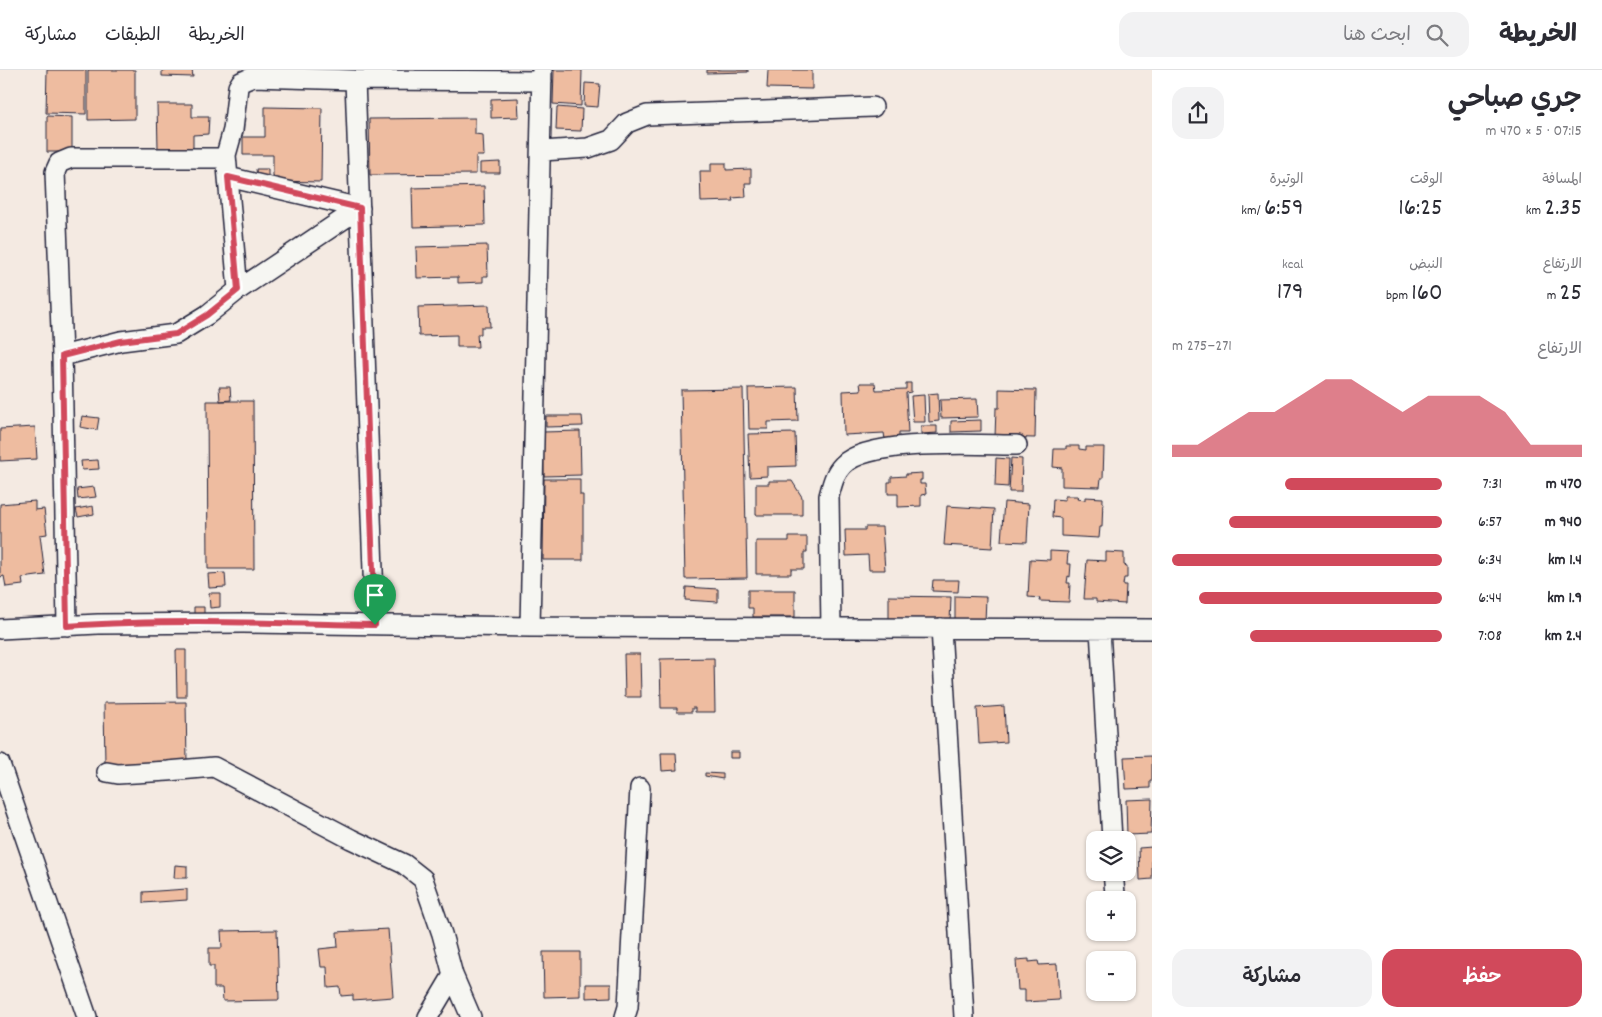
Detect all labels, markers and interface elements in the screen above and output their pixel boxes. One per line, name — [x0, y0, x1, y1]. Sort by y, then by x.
search box — [1119, 12, 1469, 57]
text: الخريطة — [1499, 19, 1577, 53]
icon: search — [1423, 21, 1451, 49]
text: ابحث هنا — [1343, 23, 1411, 50]
text: مشاركة — [25, 24, 77, 49]
text: الطبقات — [105, 24, 161, 49]
text: الخريطة — [189, 24, 245, 49]
text: جري صباحي — [1448, 81, 1582, 121]
button: share — [1172, 87, 1224, 139]
text: 07:15 · 5 × 470 m — [1485, 120, 1582, 143]
text: الوتيرة — [1270, 170, 1303, 190]
text: الوقت — [1410, 170, 1443, 190]
text: المسافة — [1542, 170, 1582, 190]
text: 6:59 — [1264, 191, 1303, 227]
text: 16:25 — [1398, 191, 1443, 227]
text: 2.35 — [1544, 191, 1582, 227]
text: /km — [1241, 201, 1264, 221]
text: km — [1526, 201, 1544, 221]
text: kcal — [1282, 255, 1303, 275]
text: النبض — [1409, 255, 1443, 275]
text: الارتفاع — [1543, 255, 1582, 275]
text: 179 — [1277, 275, 1303, 311]
text: 160 — [1411, 276, 1443, 312]
text: 25 — [1559, 276, 1582, 312]
text: bpm — [1386, 286, 1411, 306]
text: m — [1547, 286, 1559, 306]
text: 271–275 m — [1172, 335, 1232, 358]
text: الارتفاع — [1537, 338, 1582, 361]
text: 7:31 — [1483, 473, 1502, 496]
text: 470 m — [1546, 473, 1582, 496]
text: 6:57 — [1478, 511, 1502, 534]
text: 940 m — [1545, 511, 1582, 534]
text: 6:34 — [1478, 549, 1502, 572]
text: 1.4 km — [1548, 549, 1582, 572]
pin — [354, 574, 396, 625]
icon: arrive — [361, 581, 389, 609]
text: 6:44 — [1478, 587, 1502, 610]
text: 1.9 km — [1547, 587, 1582, 610]
text: 7:08 — [1478, 625, 1502, 648]
text: 2.4 km — [1544, 625, 1582, 648]
map controls — [1086, 831, 1136, 1001]
button: layers — [1086, 831, 1136, 881]
button: + — [1086, 891, 1136, 941]
button: مشاركة — [1172, 949, 1372, 1007]
button: حفظ — [1382, 949, 1582, 1007]
button: − — [1086, 951, 1136, 1001]

